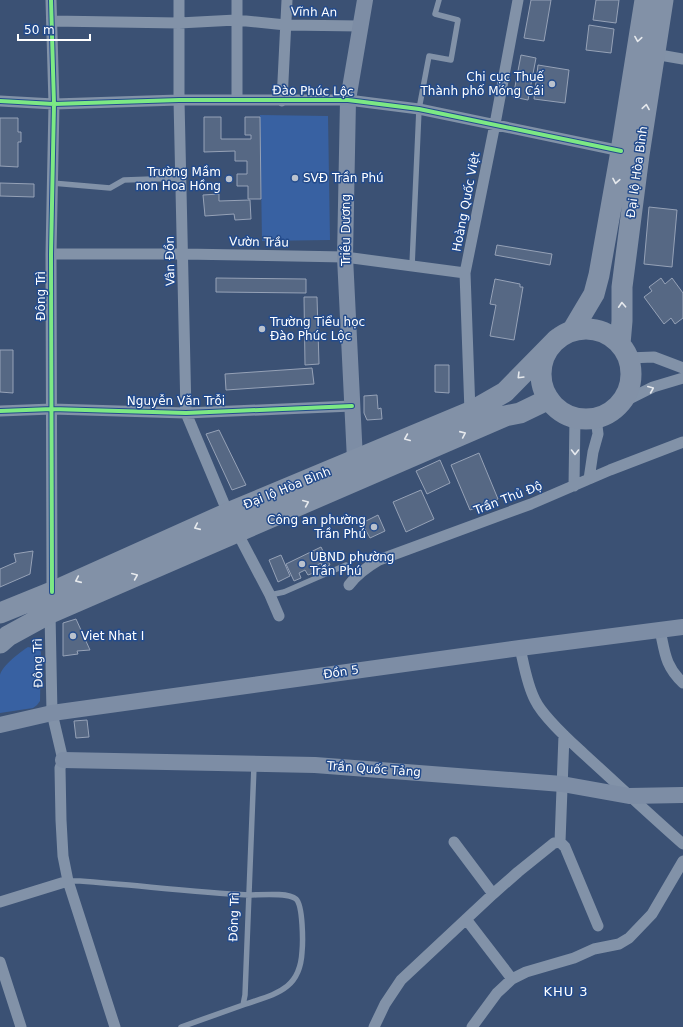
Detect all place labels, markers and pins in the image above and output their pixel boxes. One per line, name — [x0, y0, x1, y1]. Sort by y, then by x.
place label: Chi cục Thuế Thành phố Móng Cái — [420, 70, 545, 98]
marker: Chi cục Thuế Thành phố Móng Cái — [547, 79, 557, 89]
place label: Trường Mầm non Hoa Hồng — [136, 165, 221, 193]
place label: SVĐ Trần Phú — [303, 171, 384, 185]
marker: SVĐ Trần Phú — [290, 173, 300, 183]
marker: Trường Mầm non Hoa Hồng — [224, 174, 234, 184]
place label: Trường Tiểu học Đào Phúc Lộc — [269, 315, 365, 343]
marker: Trường Tiểu học Đào Phúc Lộc — [257, 324, 267, 334]
place label: Công an phường Trần Phú — [267, 513, 366, 541]
marker: Công an phường Trần Phú — [369, 522, 379, 532]
place label: UBND phường Trần Phú — [309, 550, 394, 578]
marker: UBND phường Trần Phú — [297, 559, 307, 569]
place label: Viet Nhat I — [81, 629, 144, 643]
marker: Viet Nhat I — [68, 631, 78, 641]

